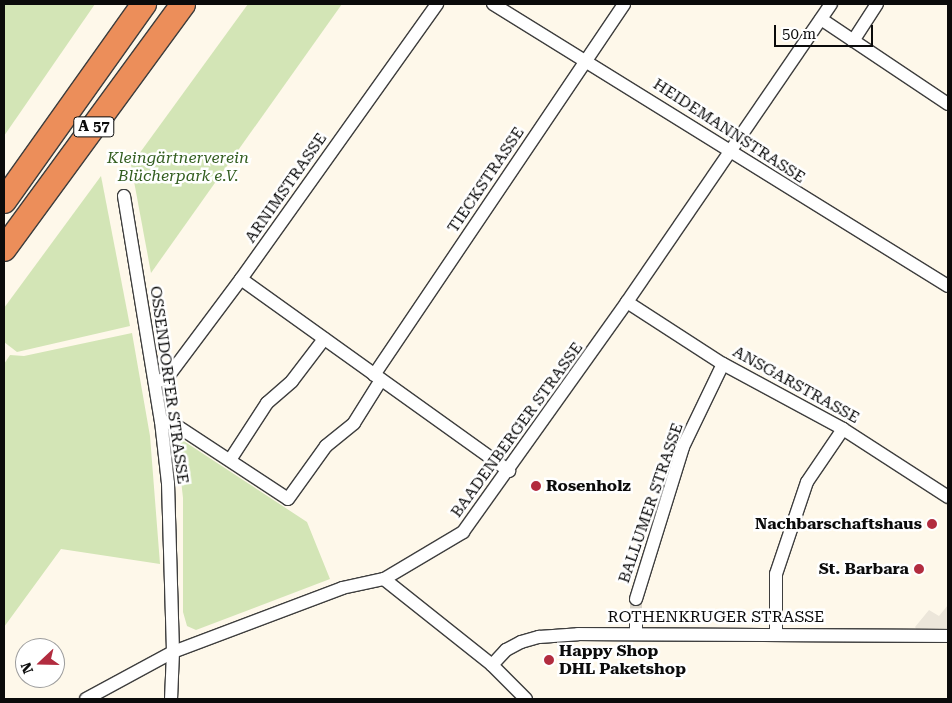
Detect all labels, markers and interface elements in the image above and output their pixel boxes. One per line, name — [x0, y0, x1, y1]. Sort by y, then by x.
scale bar — [777, 15, 876, 47]
text: 50 m — [782, 25, 816, 43]
street label: HEIDEMANNSTRASSE — [649, 75, 809, 187]
road number: A 57 — [73, 114, 115, 140]
street label: TIECKSTRASSE — [444, 124, 528, 236]
street label: ARNIMSTRASSE — [241, 129, 331, 247]
park label: Kleingärtnerverein Blücherpark e.V. — [107, 148, 249, 186]
street label: OSSENDORFER STRASSE — [146, 285, 192, 485]
street label: BAADENBERGER STRASSE — [447, 339, 587, 521]
street label: ANSGARSTRASSE — [729, 342, 863, 428]
street label: BALLUMER STRASSE — [615, 420, 687, 586]
place label: Rosenholz — [546, 476, 631, 496]
marker: Rosenholz — [530, 480, 542, 492]
place label: Nachbarschaftshaus — [755, 514, 922, 534]
marker: Nachbarschaftshaus — [926, 518, 938, 530]
place label: St. Barbara — [819, 559, 909, 579]
marker: St. Barbara — [913, 563, 925, 575]
street label: ROTHENKRUGER STRASSE — [608, 607, 824, 627]
north arrow — [15, 638, 65, 688]
place label: Happy Shop DHL Paketshop — [559, 641, 686, 679]
marker: Happy Shop DHL Paketshop — [543, 654, 555, 666]
text: N — [18, 660, 36, 676]

